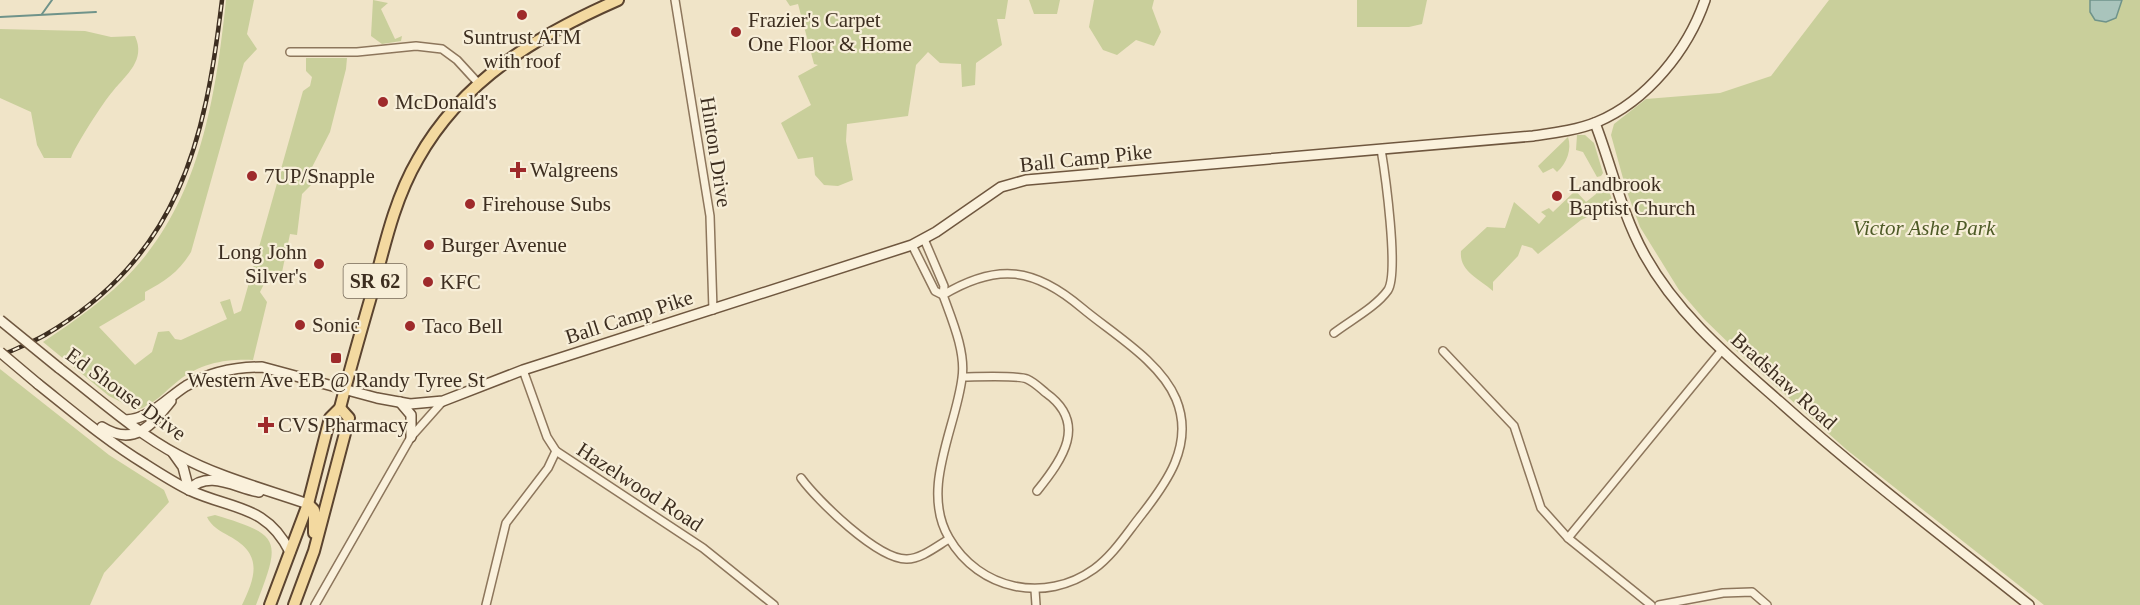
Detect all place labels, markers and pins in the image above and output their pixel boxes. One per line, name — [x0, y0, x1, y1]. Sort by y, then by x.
marker: Suntrust ATM with roof — [515, 8, 529, 22]
place label: Frazier's Carpet One Floor & Home — [748, 8, 912, 56]
place label: Suntrust ATM with roof — [463, 25, 582, 73]
marker: Frazier's Carpet One Floor & Home — [729, 25, 743, 39]
place label: McDonald's — [395, 90, 497, 114]
marker: McDonald's — [376, 95, 390, 109]
place label: Walgreens — [530, 158, 618, 182]
marker: Walgreens — [511, 163, 525, 177]
place label: 7UP/Snapple — [264, 164, 375, 188]
marker: 7UP/Snapple — [245, 169, 259, 183]
place label: Landbrook Baptist Church — [1569, 172, 1696, 220]
marker: Landbrook Baptist Church — [1550, 189, 1564, 203]
place label: Firehouse Subs — [482, 192, 611, 216]
marker: Firehouse Subs — [463, 197, 477, 211]
place label: Burger Avenue — [441, 233, 567, 257]
marker: Burger Avenue — [422, 238, 436, 252]
place label: Long John Silver's — [218, 240, 308, 288]
marker: Long John Silver's — [312, 257, 326, 271]
place label: KFC — [440, 270, 481, 294]
marker: KFC — [421, 275, 435, 289]
place label: Sonic — [312, 313, 360, 337]
place label: Taco Bell — [422, 314, 503, 338]
marker: Sonic — [293, 318, 307, 332]
marker: Taco Bell — [403, 319, 417, 333]
marker: Western Ave EB @ Randy Tyree St — [329, 351, 343, 365]
place label: Western Ave EB @ Randy Tyree St — [187, 368, 485, 392]
place label: CVS Pharmacy — [278, 413, 409, 437]
marker: CVS Pharmacy — [259, 418, 273, 432]

